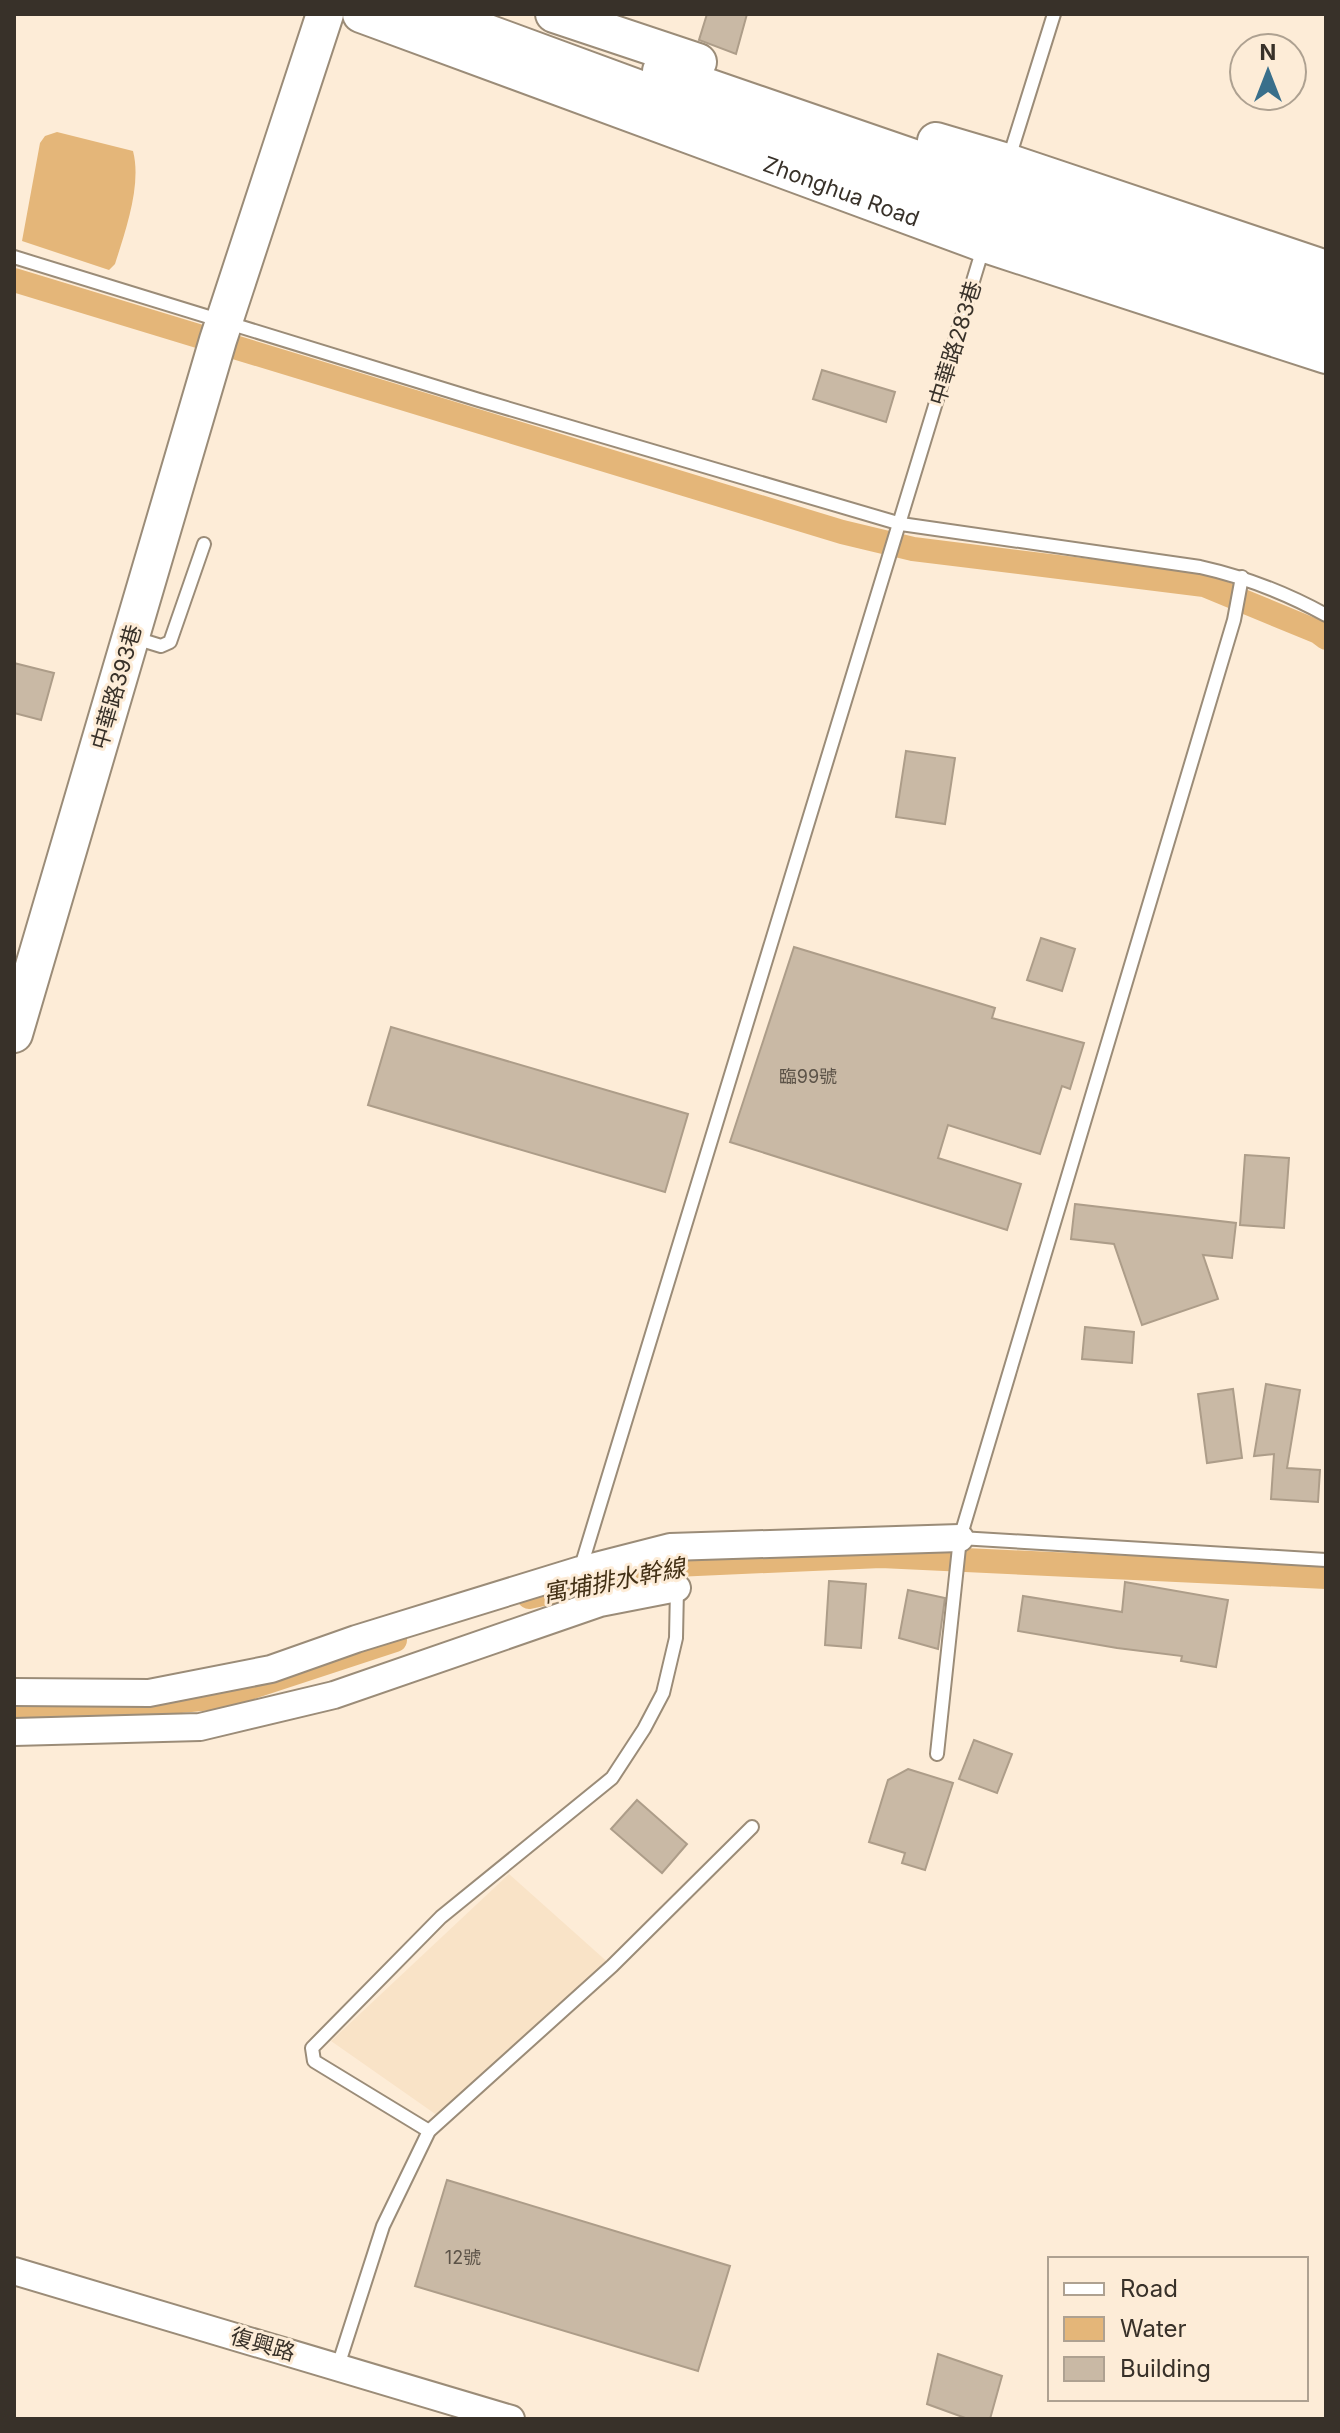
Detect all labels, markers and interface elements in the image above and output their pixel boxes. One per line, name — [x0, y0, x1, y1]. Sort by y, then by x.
north arrow — [1228, 32, 1308, 112]
text: N — [1260, 39, 1276, 65]
street label: Zhonghua Road — [760, 150, 923, 232]
street label: 中華路283巷 — [924, 278, 986, 408]
street label: 中華路393巷 — [86, 621, 146, 753]
house number: 臨99號 — [779, 1066, 837, 1087]
water label: 寓埔排水幹線 — [540, 1552, 690, 1608]
house number: 12號 — [445, 2247, 481, 2268]
legend — [1048, 2257, 1308, 2401]
text: Road — [1120, 2274, 1178, 2303]
text: Water — [1120, 2314, 1187, 2343]
street label: 復興路 — [228, 2322, 298, 2366]
text: Building — [1120, 2354, 1211, 2383]

